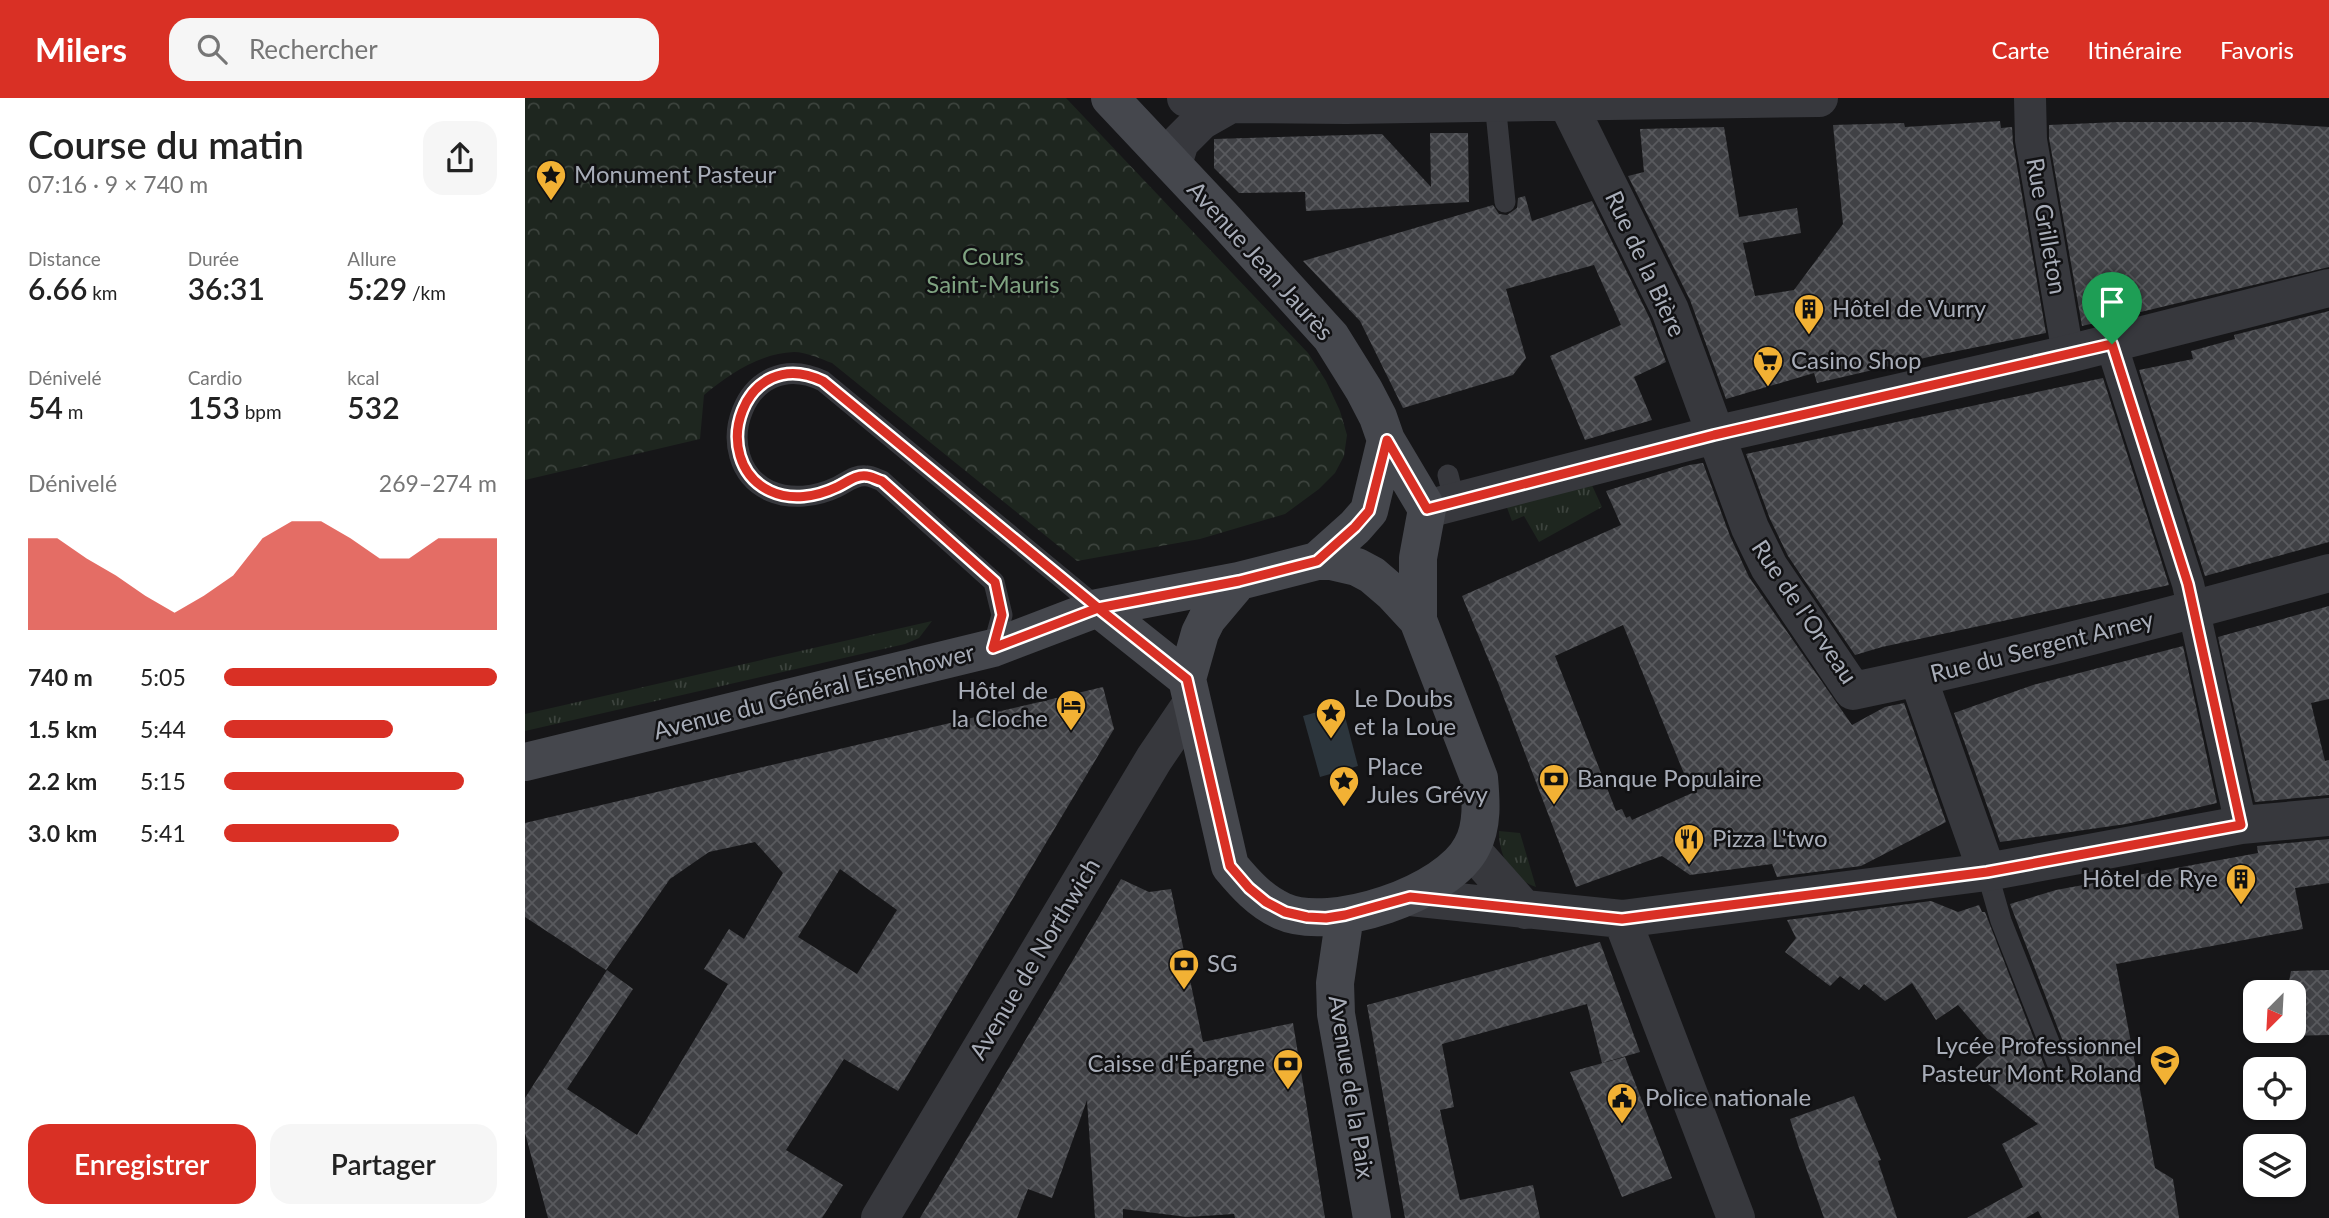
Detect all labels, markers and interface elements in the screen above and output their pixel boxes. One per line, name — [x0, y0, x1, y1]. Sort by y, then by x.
search box — [169, 18, 659, 81]
text: Milers — [35, 29, 127, 69]
icon: search — [193, 30, 231, 68]
text: Rechercher — [249, 33, 378, 65]
text: Carte — [1992, 35, 2050, 64]
text: Itinéraire — [2088, 35, 2182, 64]
text: Favoris — [2220, 35, 2294, 64]
text: Course du matin — [28, 121, 304, 167]
button: share — [423, 121, 497, 195]
street label: Rue Grilleton — [2021, 155, 2074, 296]
place icon: Monument Pasteur — [534, 158, 568, 202]
place label: Monument Pasteur — [574, 159, 777, 188]
text: 07:16 · 9 × 740 m — [28, 170, 208, 198]
street label: Avenue Jean Jaurès — [1182, 174, 1340, 346]
street label: Rue de la Bière — [1600, 186, 1693, 341]
park label: Cours Saint-Mauris — [926, 241, 1060, 298]
text: Distance — [28, 247, 101, 270]
text: Durée — [188, 247, 239, 270]
text: Allure — [347, 247, 396, 270]
text: 6.66 — [28, 270, 87, 306]
text: 36:31 — [188, 270, 265, 306]
text: 5:29 — [347, 270, 407, 306]
pin — [2082, 272, 2142, 344]
text: km — [87, 281, 117, 304]
text: /km — [407, 281, 446, 304]
icon: arrive — [2093, 283, 2131, 321]
building icon: Hôtel de Vurry — [1792, 292, 1826, 336]
place label: Hôtel de Vurry — [1832, 293, 1987, 322]
supermarket icon: Casino Shop — [1751, 344, 1785, 388]
place label: Casino Shop — [1791, 345, 1922, 374]
text: Dénivelé — [28, 366, 102, 389]
text: Cardio — [188, 366, 242, 389]
text: kcal — [347, 366, 379, 389]
text: 54 — [28, 389, 63, 425]
text: 153 — [188, 389, 240, 425]
text: 532 — [347, 389, 400, 425]
text: m — [63, 400, 83, 423]
text: bpm — [240, 400, 282, 423]
text: Dénivelé — [28, 469, 117, 497]
text: 269–274 m — [379, 469, 497, 497]
street label: Rue de l'Orveau — [1746, 534, 1864, 689]
street label: Rue du Sergent Arney — [1927, 604, 2157, 687]
street label: Avenue du Général Eisenhower — [650, 637, 977, 745]
text: 740 m — [28, 663, 93, 691]
text: 5:05 — [140, 663, 186, 691]
place label: Hôtel de la Cloche — [951, 675, 1048, 732]
place label: Le Doubs et la Loue — [1354, 683, 1456, 740]
hotel icon: Hôtel de la Cloche — [1054, 688, 1088, 732]
place icon: Le Doubs et la Loue — [1314, 696, 1348, 740]
text: 1.5 km — [28, 715, 97, 743]
text: 5:44 — [140, 715, 186, 743]
place label: Place Jules Grévy — [1367, 751, 1488, 808]
bank icon: Banque Populaire — [1537, 762, 1571, 806]
place label: Banque Populaire — [1577, 763, 1762, 792]
place icon: Place Jules Grévy — [1327, 764, 1361, 808]
text: 2.2 km — [28, 767, 97, 795]
text: 5:15 — [140, 767, 186, 795]
text: 3.0 km — [28, 819, 97, 847]
text: 5:41 — [140, 819, 186, 847]
restaurant icon: Pizza L'two — [1672, 822, 1706, 866]
place label: Pizza L'two — [1712, 823, 1828, 852]
street label: Avenue de Northwich — [962, 852, 1105, 1064]
building icon: Hôtel de Rye — [2224, 862, 2258, 906]
place label: Hôtel de Rye — [2082, 863, 2218, 892]
bank icon: SG — [1167, 947, 1201, 991]
place label: SG — [1207, 948, 1238, 977]
north arrow — [2243, 980, 2307, 1043]
map controls — [2243, 980, 2306, 1197]
street label: Avenue de la Paix — [1324, 993, 1381, 1181]
place label: Lycée Professionnel Pasteur Mont Roland — [1921, 1030, 2142, 1087]
school or university icon: Lycée Professionnel Pasteur Mont Roland — [2148, 1043, 2182, 1087]
bank icon: Caisse d'Épargne — [1271, 1047, 1305, 1091]
place label: Caisse d'Épargne — [1087, 1048, 1265, 1077]
button: locate — [2243, 1057, 2306, 1120]
public building icon: Police nationale — [1605, 1081, 1639, 1125]
place label: Police nationale — [1645, 1082, 1811, 1111]
button: Enregistrer — [28, 1124, 256, 1204]
button: Partager — [270, 1124, 497, 1204]
button: layers — [2243, 1134, 2306, 1197]

